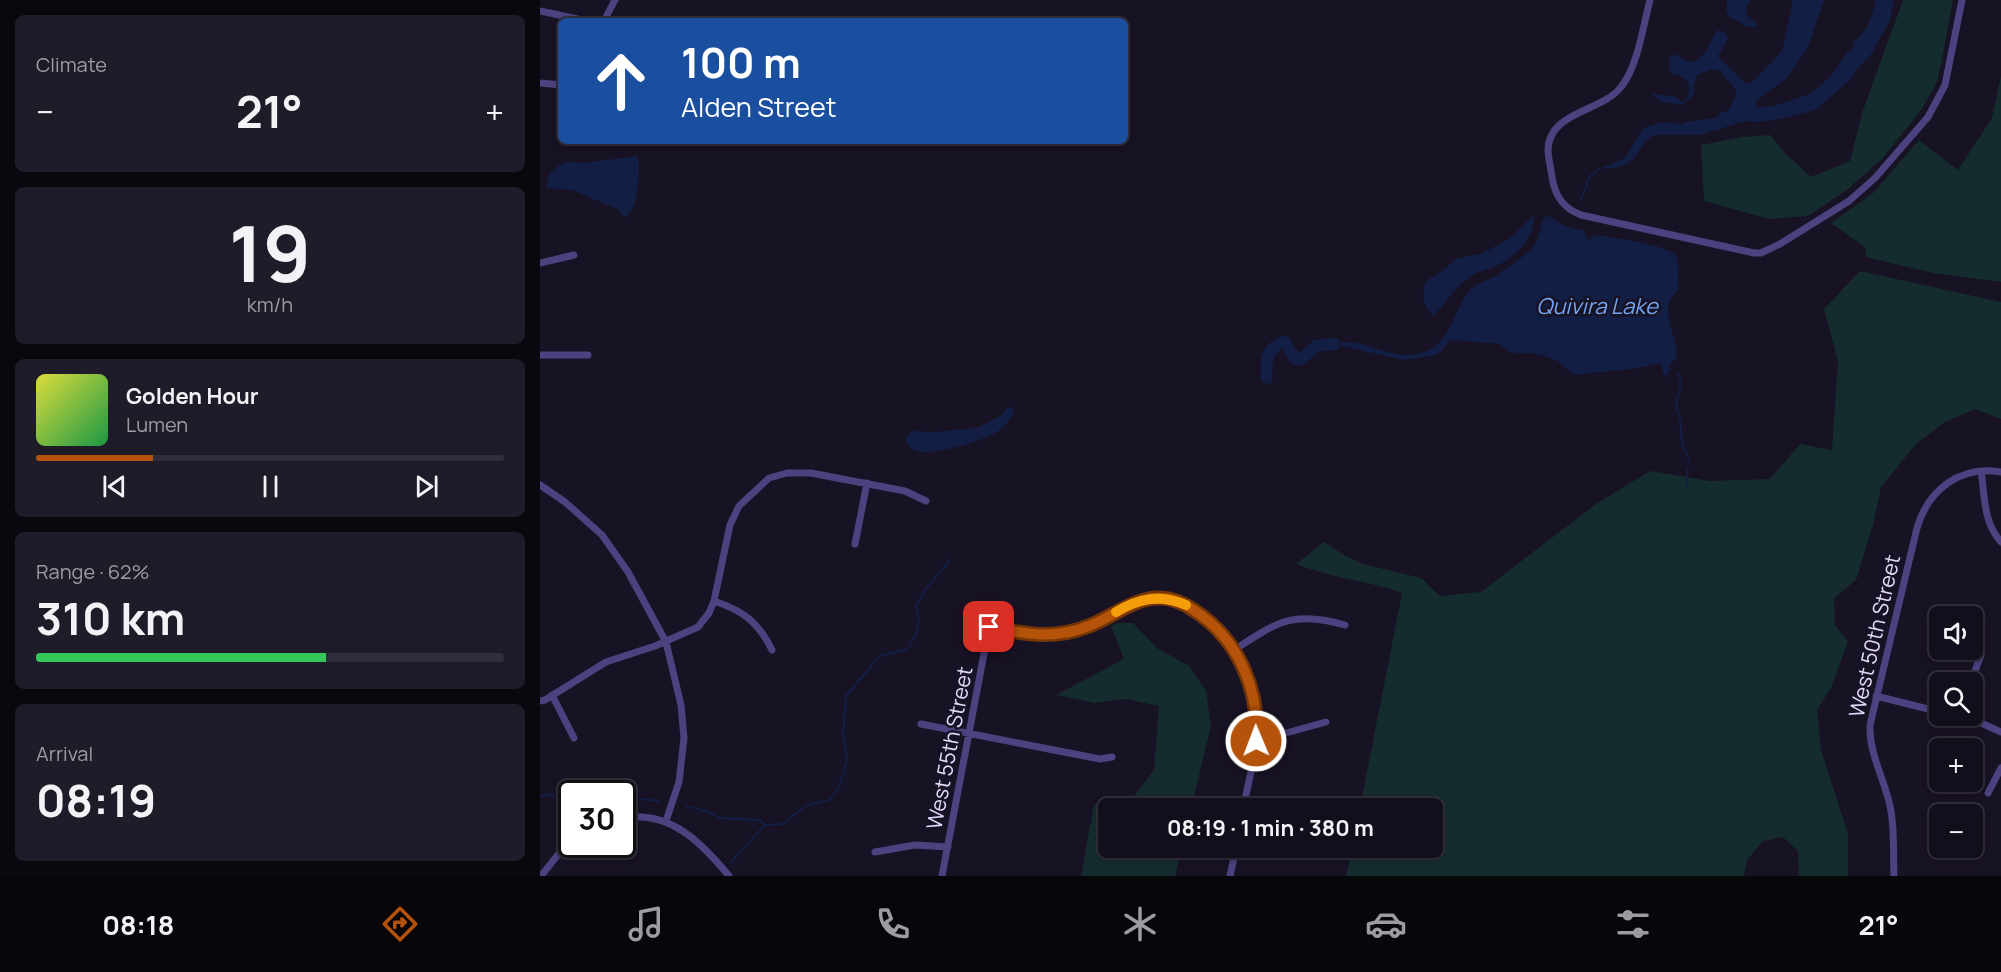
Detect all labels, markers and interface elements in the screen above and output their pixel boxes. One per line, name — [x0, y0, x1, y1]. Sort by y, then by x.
text: 100 m — [681, 33, 801, 91]
icon: ahead — [582, 42, 660, 120]
text: Climate — [36, 51, 107, 78]
text: 21° — [236, 80, 303, 142]
text: Alden Street — [681, 88, 837, 125]
text: − — [36, 89, 54, 134]
text: + — [485, 89, 504, 134]
text: 19 — [229, 199, 311, 305]
text: km/h — [247, 291, 293, 318]
water label: Quivira Lake — [1536, 291, 1659, 321]
text: Golden Hour — [126, 381, 259, 411]
text: Lumen — [126, 411, 188, 438]
icon: previous — [98, 470, 131, 503]
icon: pause — [254, 470, 287, 503]
icon: next — [410, 470, 443, 503]
street label: West 50th Street — [1842, 552, 1906, 720]
text: Range · 62% — [36, 558, 150, 585]
text: 310 km — [36, 587, 185, 649]
pin — [963, 601, 1014, 652]
map controls — [1929, 606, 1983, 858]
button: sound — [1929, 606, 1983, 660]
icon: arrive — [972, 610, 1005, 643]
street label: West 55th Street — [920, 664, 979, 832]
button: search — [1929, 672, 1983, 726]
position arrow — [1224, 709, 1288, 773]
button: + — [1929, 738, 1983, 792]
text: Arrival — [36, 740, 93, 767]
text: 08:19 — [36, 769, 156, 831]
speed limit sign: 30 — [558, 780, 636, 858]
button: − — [1929, 804, 1983, 858]
text: 08:19 · 1 min · 380 m — [1167, 813, 1374, 843]
icon: directions — [379, 903, 421, 945]
icon: music — [625, 903, 667, 945]
icon: phone — [872, 903, 914, 945]
icon: climate — [1119, 903, 1161, 945]
icon: car — [1365, 903, 1407, 945]
icon: filters — [1612, 903, 1654, 945]
text: 08:18 — [102, 906, 174, 943]
text: 21° — [1859, 906, 1899, 943]

